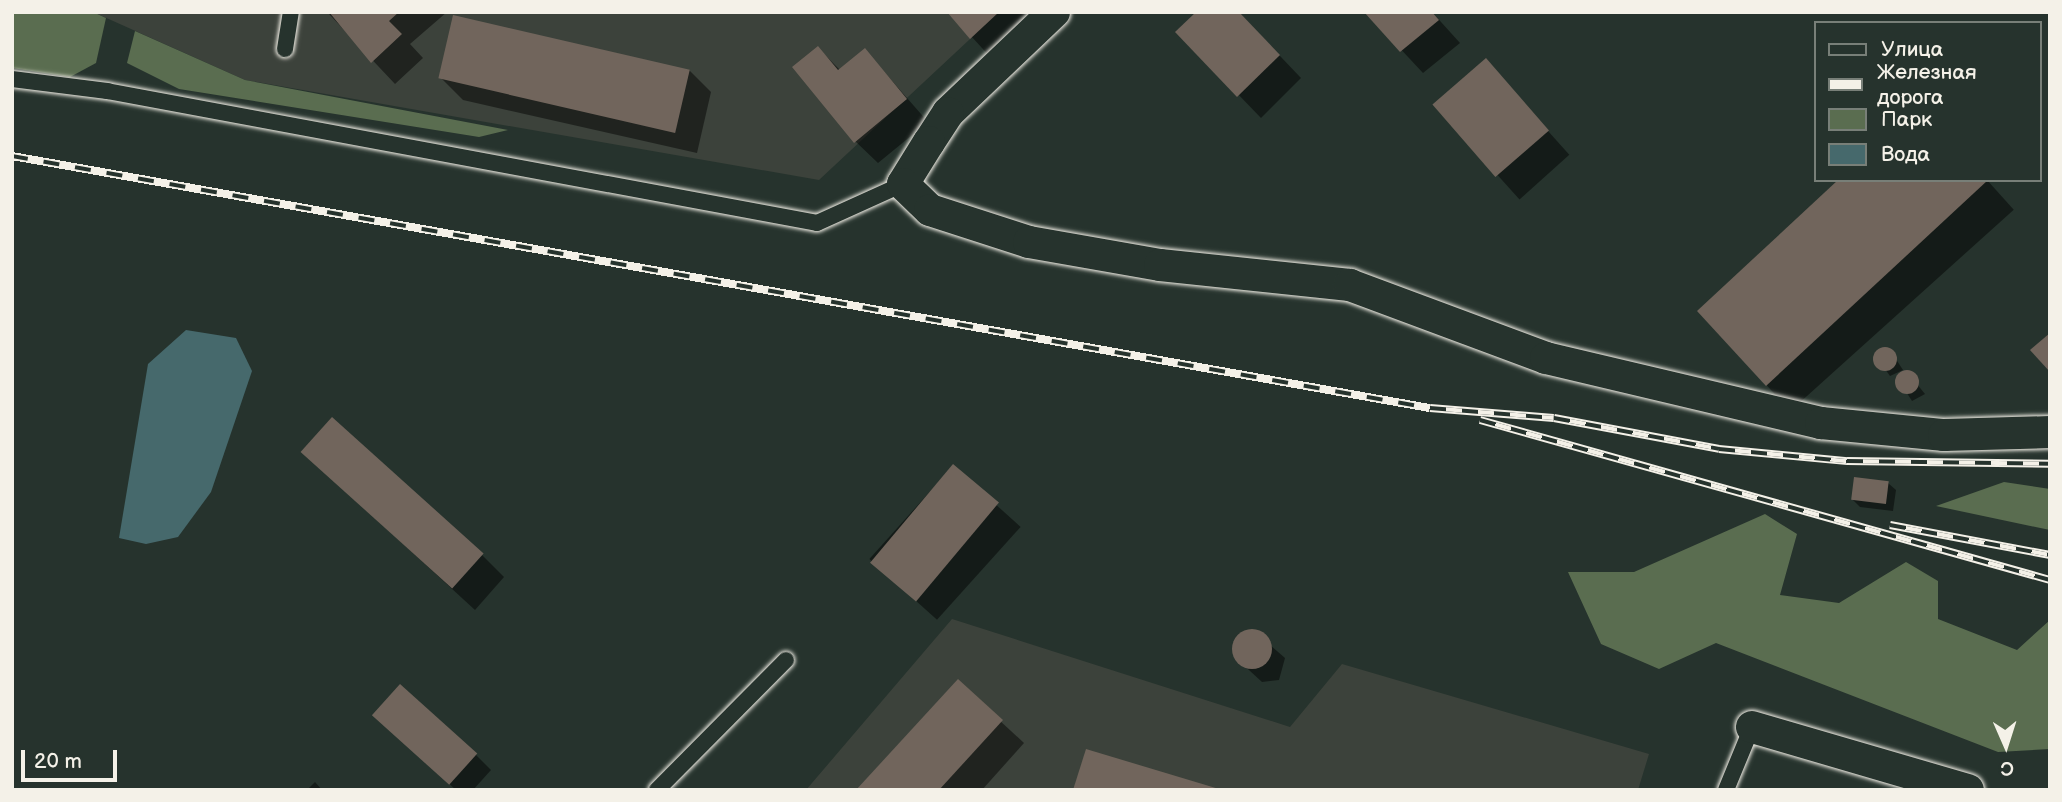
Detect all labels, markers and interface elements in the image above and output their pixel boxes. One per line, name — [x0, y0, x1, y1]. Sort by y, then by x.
legend — [1814, 21, 2041, 182]
text: Улица — [1881, 37, 1943, 62]
text: Железная дорога — [1877, 60, 1977, 110]
text: Парк — [1881, 107, 1932, 132]
text: Вода — [1881, 142, 1930, 167]
north arrow — [1971, 711, 2041, 781]
scale bar — [24, 736, 121, 780]
text: 20 m — [34, 749, 82, 774]
text: С — [2000, 756, 2014, 779]

